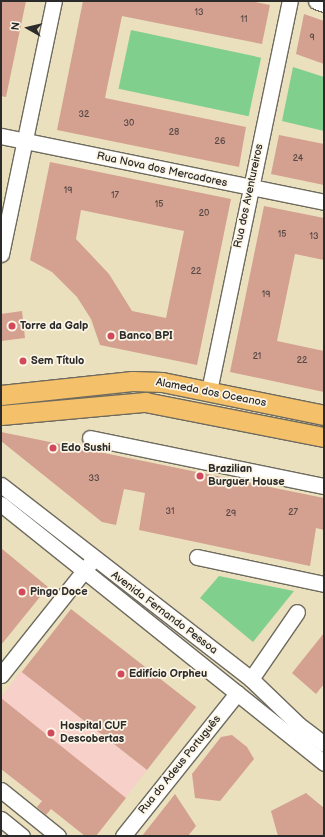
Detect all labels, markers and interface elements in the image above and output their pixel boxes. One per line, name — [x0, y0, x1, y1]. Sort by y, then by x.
north arrow — [8, 8, 48, 48]
house number: 13 — [194, 8, 204, 18]
house number: 11 — [241, 15, 247, 25]
text: N — [9, 21, 23, 31]
house number: 9 — [309, 33, 315, 43]
house number: 32 — [79, 110, 89, 120]
house number: 30 — [124, 119, 134, 129]
house number: 28 — [169, 128, 179, 138]
house number: 26 — [215, 137, 225, 147]
street label: Rua dos Aventureiros — [232, 143, 266, 249]
street label: Rua Nova dos Mercadores — [96, 150, 228, 190]
house number: 24 — [293, 154, 303, 164]
house number: 19 — [64, 186, 72, 196]
house number: 17 — [111, 191, 119, 201]
house number: 15 — [155, 200, 163, 210]
house number: 20 — [199, 209, 209, 219]
house number: 15 — [278, 230, 286, 240]
house number: 13 — [309, 232, 319, 242]
house number: 22 — [191, 267, 201, 277]
house number: 19 — [262, 290, 270, 300]
place label: Torre da Galp — [20, 319, 88, 333]
marker: Torre da Galp — [7, 321, 17, 331]
place label: Banco BPI — [119, 329, 173, 343]
marker: Banco BPI — [106, 331, 116, 341]
house number: 21 — [253, 352, 261, 362]
place label: Sem Título — [31, 354, 84, 368]
marker: Sem Título — [18, 356, 28, 366]
house number: 22 — [297, 356, 307, 366]
street label: Alameda dos Oceanos — [155, 376, 267, 410]
place label: Edo Sushi — [61, 441, 111, 455]
marker: Edo Sushi — [48, 443, 58, 453]
place label: Brazilian Burguer House — [208, 463, 284, 489]
marker: Brazilian Burguer House — [195, 471, 205, 481]
house number: 33 — [88, 474, 100, 484]
house number: 31 — [165, 507, 175, 517]
house number: 27 — [288, 508, 298, 518]
house number: 29 — [226, 509, 236, 519]
street label: Avenida Fernando Pessoa — [108, 569, 220, 657]
place label: Pingo Doce — [30, 585, 87, 599]
marker: Pingo Doce — [17, 587, 27, 597]
place label: Edifício Orpheu — [129, 667, 207, 681]
marker: Edifício Orpheu — [116, 669, 126, 679]
street label: Rua do Adeus Português — [136, 713, 224, 817]
place label: Hospital CUF Descobertas — [60, 720, 127, 746]
marker: Hospital CUF Descobertas — [45, 727, 57, 739]

